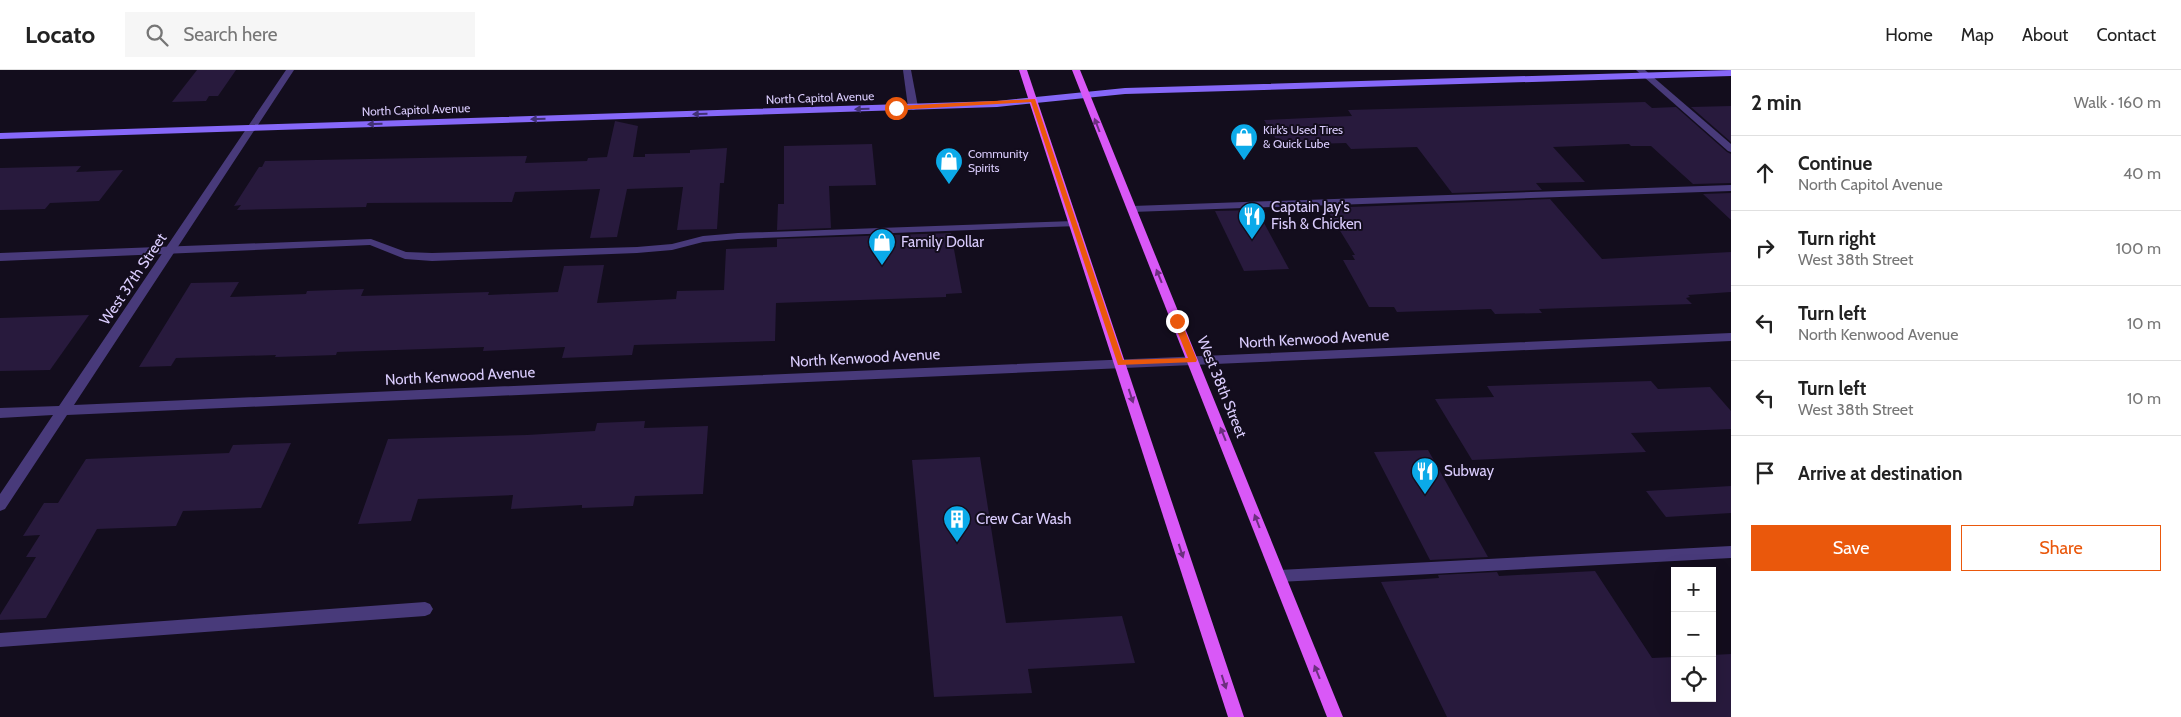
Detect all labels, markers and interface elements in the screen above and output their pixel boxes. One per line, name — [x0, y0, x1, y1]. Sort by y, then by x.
search box — [125, 12, 475, 57]
text: Locato — [25, 20, 95, 49]
icon: search — [143, 21, 171, 49]
text: Search here — [183, 23, 278, 46]
text: Home — [1885, 24, 1933, 46]
text: Map — [1961, 24, 1994, 46]
text: About — [2022, 24, 2068, 46]
text: Contact — [2096, 24, 2156, 46]
street label: North Capitol Avenue — [766, 88, 874, 107]
text: 2 min — [1751, 90, 1802, 115]
text: Walk · 160 m — [2074, 93, 2161, 112]
route start — [885, 97, 908, 120]
street label: North Capitol Avenue — [362, 100, 470, 119]
one-way arrow — [854, 105, 870, 113]
one-way arrow — [692, 110, 708, 118]
one-way arrow — [529, 115, 545, 123]
one-way arrow — [1093, 118, 1100, 133]
one-way arrow — [367, 120, 383, 128]
shop icon: Kirk’s Used Tires & Quick Lube — [1229, 122, 1259, 161]
place label: Kirk’s Used Tires & Quick Lube — [1263, 122, 1343, 151]
shop icon: Community Spirits — [934, 146, 964, 185]
place label: Community Spirits — [968, 146, 1029, 175]
text: Continue — [1798, 152, 1872, 175]
icon: ahead — [1751, 159, 1779, 187]
text: 40 m — [2123, 164, 2161, 183]
text: North Capitol Avenue — [1798, 175, 1943, 194]
place label: Captain Jay's Fish & Chicken — [1271, 198, 1362, 233]
restaurant icon: Captain Jay's Fish & Chicken — [1237, 201, 1267, 240]
shop icon: Family Dollar — [867, 227, 897, 266]
text: Turn right — [1798, 227, 1876, 250]
street label: West 37th Street — [96, 230, 170, 328]
place label: Family Dollar — [901, 233, 984, 251]
icon: right — [1751, 234, 1779, 262]
text: 100 m — [2116, 239, 2161, 258]
text: West 38th Street — [1798, 250, 1913, 269]
one-way arrow — [1154, 269, 1162, 283]
text: Turn left — [1798, 302, 1866, 325]
icon: left — [1751, 309, 1779, 337]
route end — [1166, 310, 1189, 333]
text: 10 m — [2127, 314, 2161, 333]
text: North Kenwood Avenue — [1798, 325, 1958, 344]
street label: North Kenwood Avenue — [1238, 326, 1390, 352]
street label: West 38th Street — [1193, 333, 1251, 441]
street label: North Kenwood Avenue — [789, 345, 941, 371]
street label: North Kenwood Avenue — [384, 363, 536, 389]
text: Turn left — [1798, 377, 1866, 400]
icon: left — [1751, 384, 1779, 412]
one-way arrow — [1127, 389, 1135, 404]
text: 10 m — [2127, 389, 2161, 408]
text: West 38th Street — [1798, 400, 1913, 419]
one-way arrow — [1218, 427, 1226, 441]
restaurant icon: Subway — [1410, 456, 1440, 495]
icon: arrive — [1751, 459, 1779, 487]
place label: Subway — [1444, 462, 1494, 480]
text: Arrive at destination — [1798, 462, 1962, 485]
building icon: Crew Car Wash — [942, 504, 972, 543]
place label: Crew Car Wash — [976, 510, 1071, 528]
one-way arrow — [1253, 513, 1261, 528]
button: Save — [1751, 525, 1951, 571]
button: Share — [1961, 525, 2161, 571]
one-way arrow — [1178, 543, 1186, 558]
map controls — [1671, 567, 1716, 702]
button: + — [1671, 567, 1716, 612]
button: − — [1671, 612, 1716, 657]
button: locate — [1671, 657, 1716, 702]
one-way arrow — [1313, 664, 1321, 679]
one-way arrow — [1221, 675, 1229, 690]

